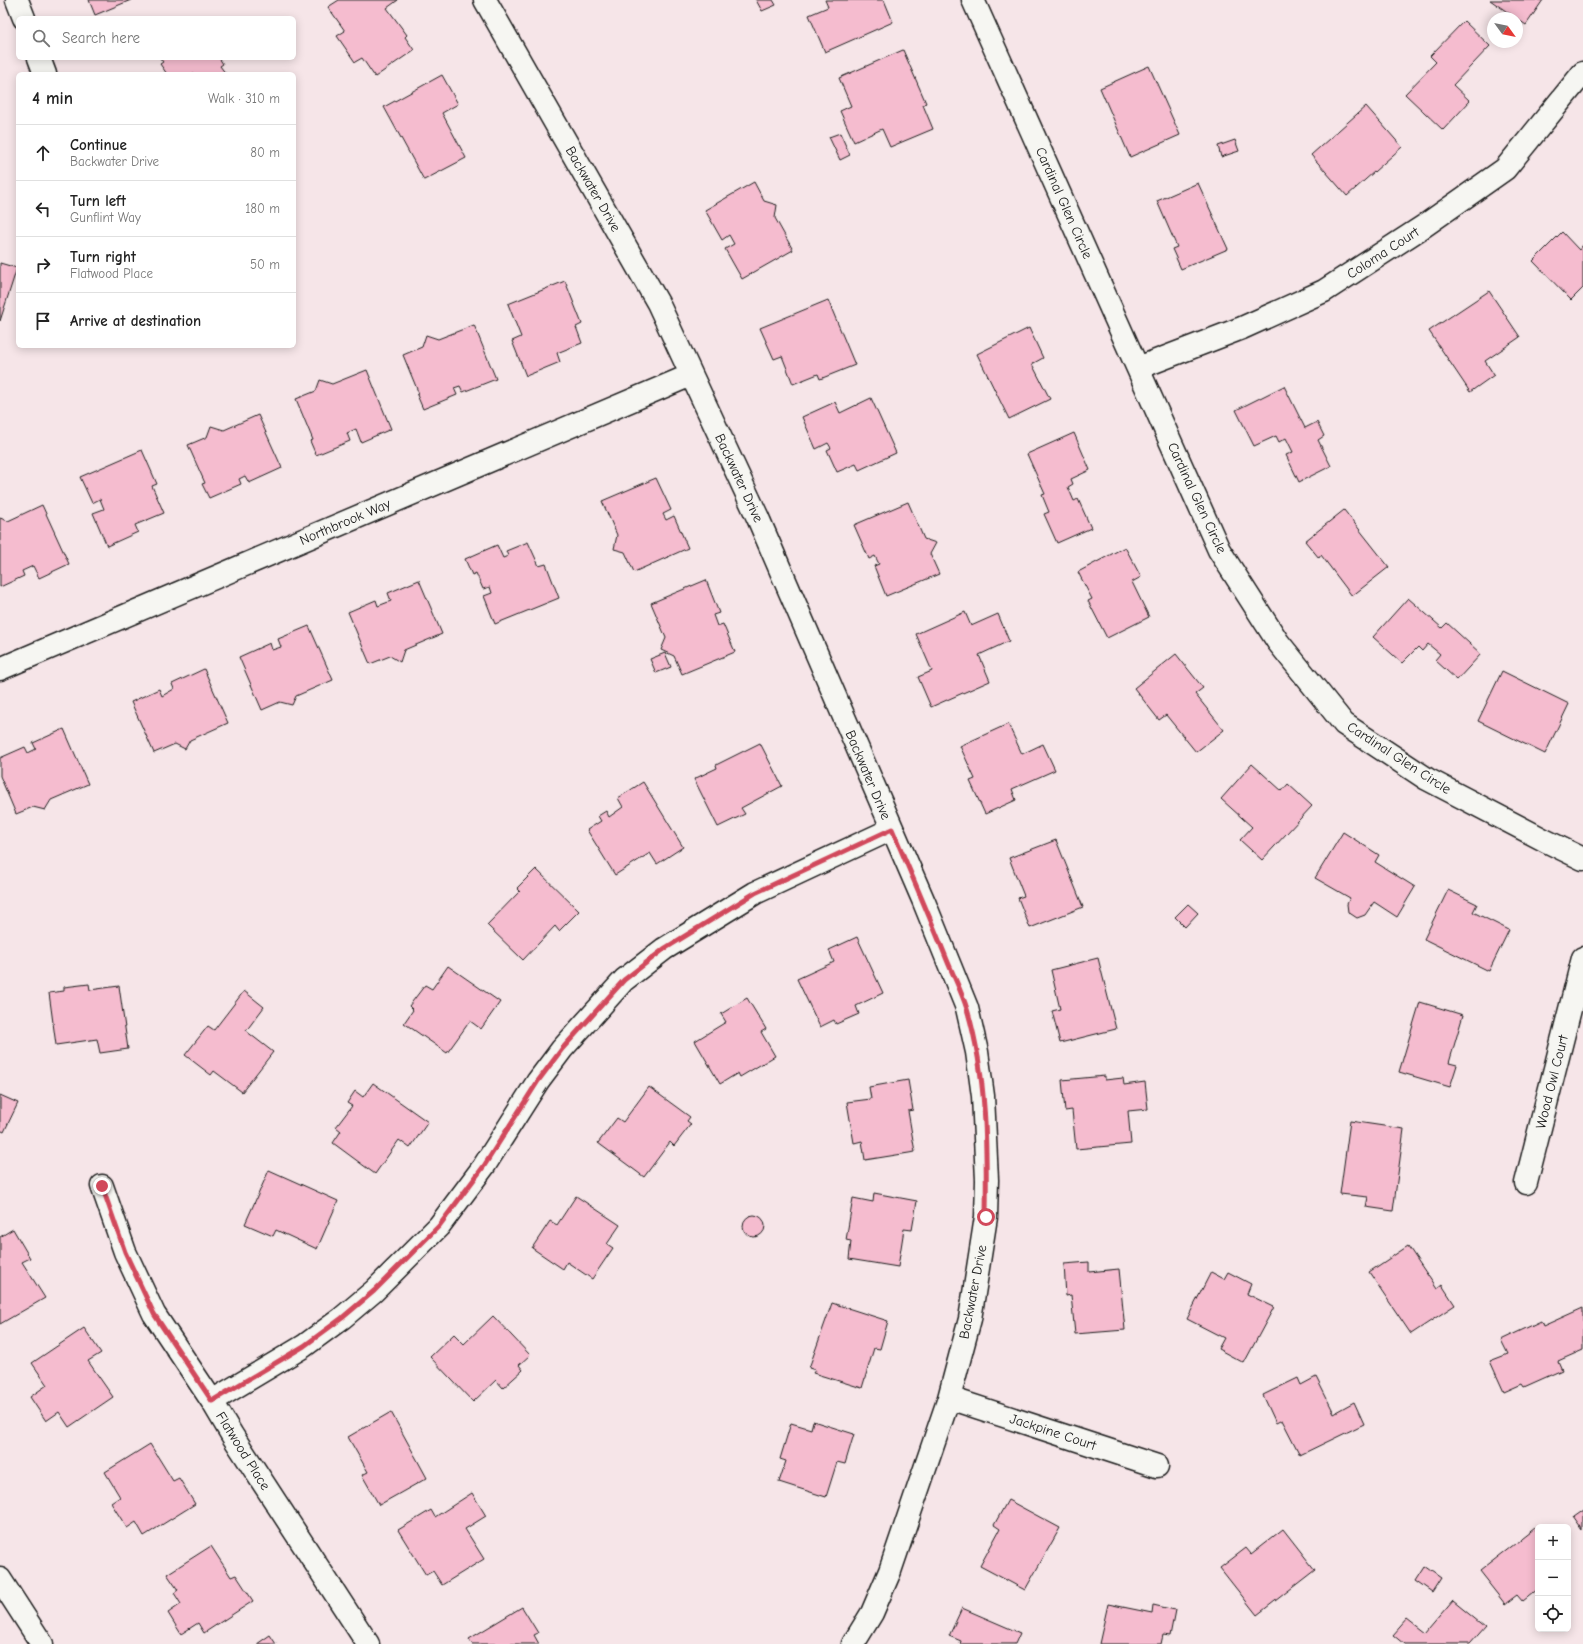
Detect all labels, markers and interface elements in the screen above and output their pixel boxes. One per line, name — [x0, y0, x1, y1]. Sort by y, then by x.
north arrow — [1487, 12, 1523, 48]
search box — [16, 16, 296, 60]
icon: search — [30, 27, 52, 49]
text: Search here — [62, 29, 140, 47]
text: 4 min — [32, 89, 73, 108]
text: Walk · 310 m — [208, 91, 280, 106]
text: Continue — [70, 136, 127, 154]
icon: ahead — [32, 142, 54, 164]
street label: Backwater Drive — [562, 143, 624, 235]
street label: Cardinal Glen Circle — [1032, 144, 1096, 262]
text: 80 m — [250, 145, 280, 160]
text: Backwater Drive — [70, 154, 159, 169]
text: Turn left — [70, 192, 126, 210]
icon: left — [32, 198, 54, 220]
text: 180 m — [245, 201, 280, 216]
text: Gunflint Way — [70, 210, 141, 225]
street label: Coloma Court — [1344, 223, 1423, 283]
text: Turn right — [70, 248, 136, 266]
icon: right — [32, 254, 54, 276]
text: 50 m — [250, 257, 280, 272]
text: Flatwood Place — [70, 266, 153, 281]
icon: arrive — [32, 310, 54, 332]
text: Arrive at destination — [70, 312, 201, 330]
street label: Backwater Drive — [711, 431, 767, 525]
street label: Cardinal Glen Circle — [1164, 440, 1230, 556]
street label: Northbrook Way — [297, 495, 394, 549]
street label: Cardinal Glen Circle — [1344, 718, 1454, 798]
street label: Backwater Drive — [841, 728, 895, 822]
street label: Wood Owl Court — [1532, 1032, 1572, 1131]
route end — [93, 1177, 111, 1195]
route start — [977, 1208, 995, 1226]
street label: Backwater Drive — [956, 1243, 990, 1341]
street label: Flatwood Place — [212, 1409, 274, 1493]
street label: Jackpine Court — [1008, 1410, 1099, 1454]
map controls — [1535, 1524, 1571, 1632]
button: + — [1535, 1524, 1571, 1560]
button: − — [1535, 1560, 1571, 1596]
button: locate — [1535, 1596, 1571, 1632]

